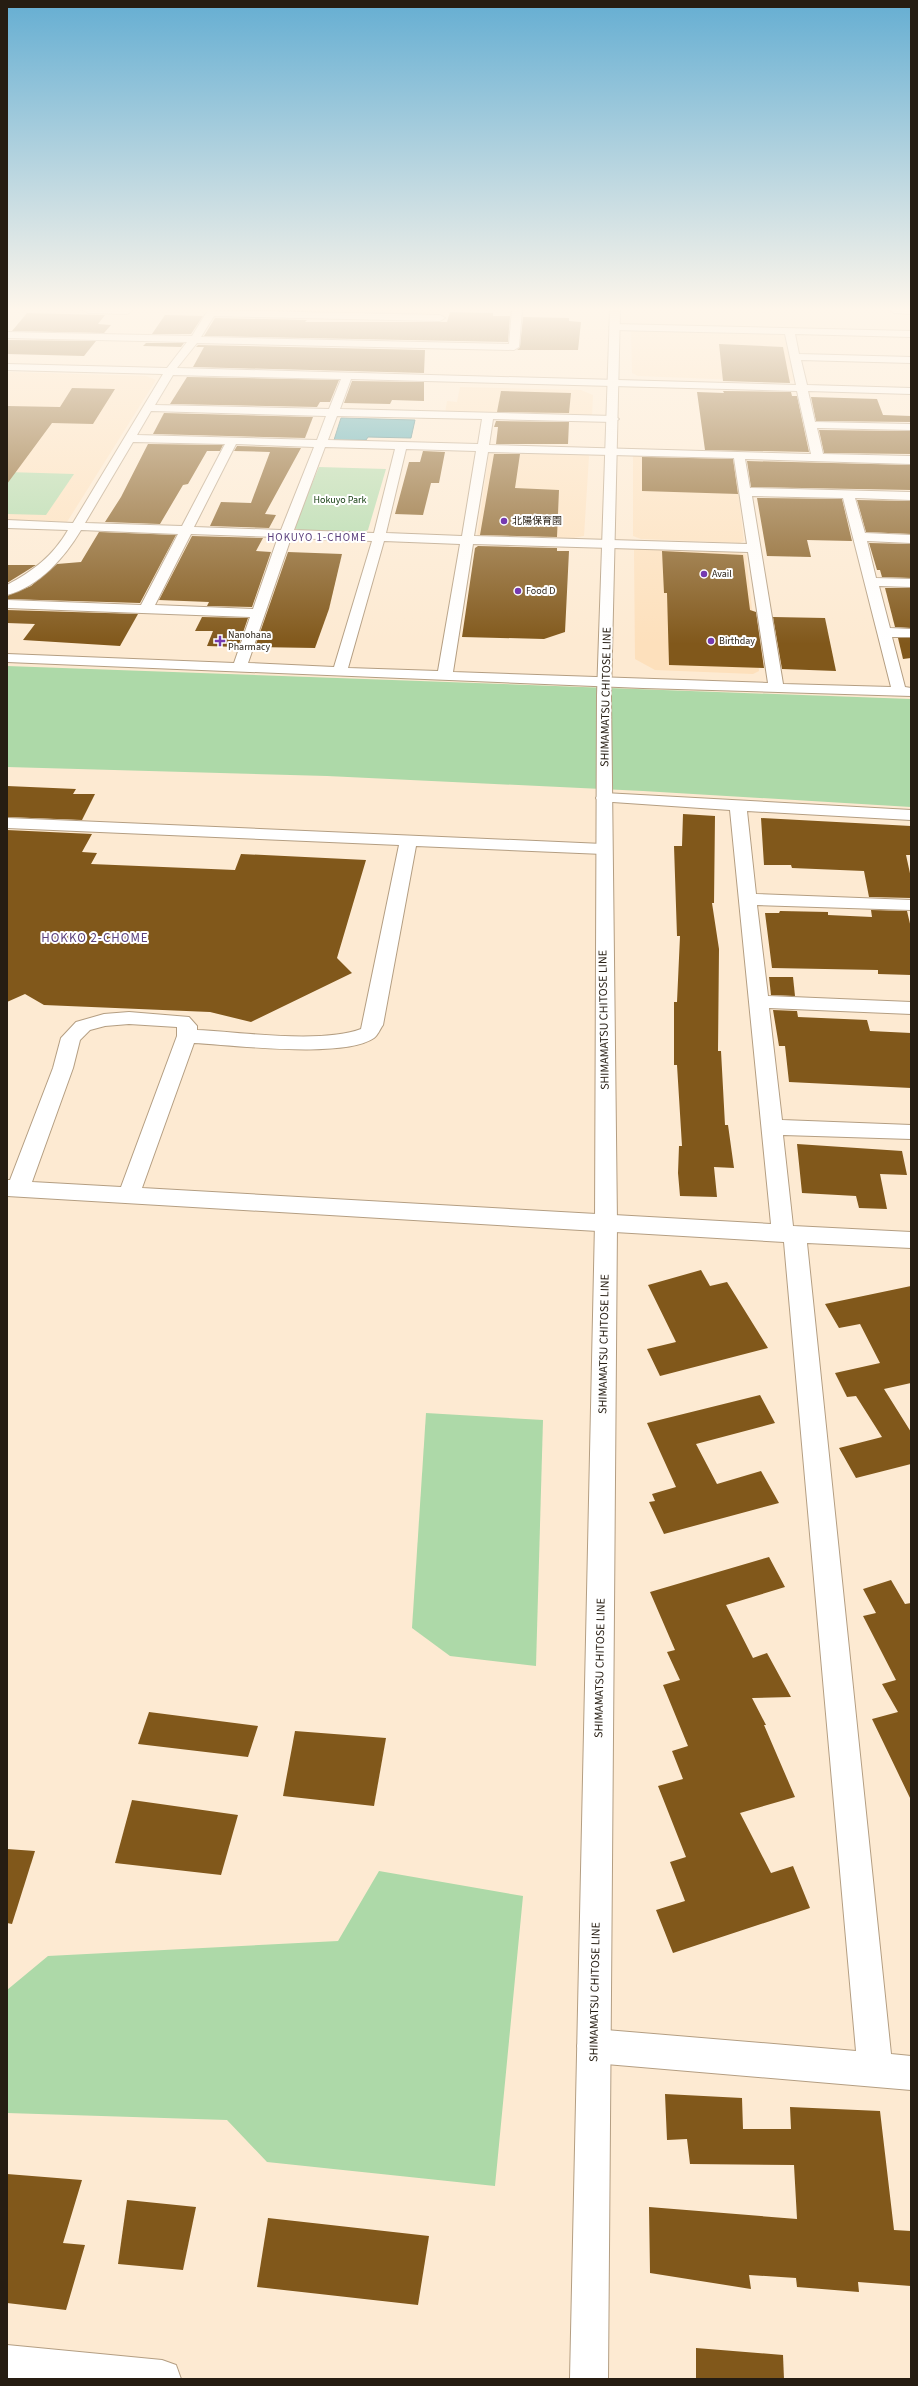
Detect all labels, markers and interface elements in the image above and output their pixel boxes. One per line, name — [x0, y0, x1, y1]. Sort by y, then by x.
park label: Hokuyo Park — [314, 493, 367, 507]
place label: 北陽保育園 — [512, 514, 562, 528]
marker: 北陽保育園 — [499, 516, 509, 526]
district label: HOKUYO 1-CHOME — [267, 530, 367, 545]
place label: Avail — [712, 567, 732, 581]
marker: Avail — [699, 569, 709, 579]
place label: Food D — [526, 584, 555, 598]
marker: Food D — [513, 586, 523, 596]
street label: SHIMAMATSU CHITOSE LINE — [596, 627, 616, 767]
place label: Nanohana Pharmacy — [228, 628, 271, 654]
place label: Birthday — [719, 634, 755, 648]
marker: Nanohana Pharmacy — [215, 636, 225, 646]
marker: Birthday — [706, 636, 716, 646]
district label: HOKKO 2-CHOME — [41, 929, 149, 947]
street label: SHIMAMATSU CHITOSE LINE — [594, 950, 614, 1090]
street label: SHIMAMATSU CHITOSE LINE — [594, 1274, 614, 1414]
street label: SHIMAMATSU CHITOSE LINE — [590, 1598, 610, 1738]
street label: SHIMAMATSU CHITOSE LINE — [585, 1922, 605, 2062]

